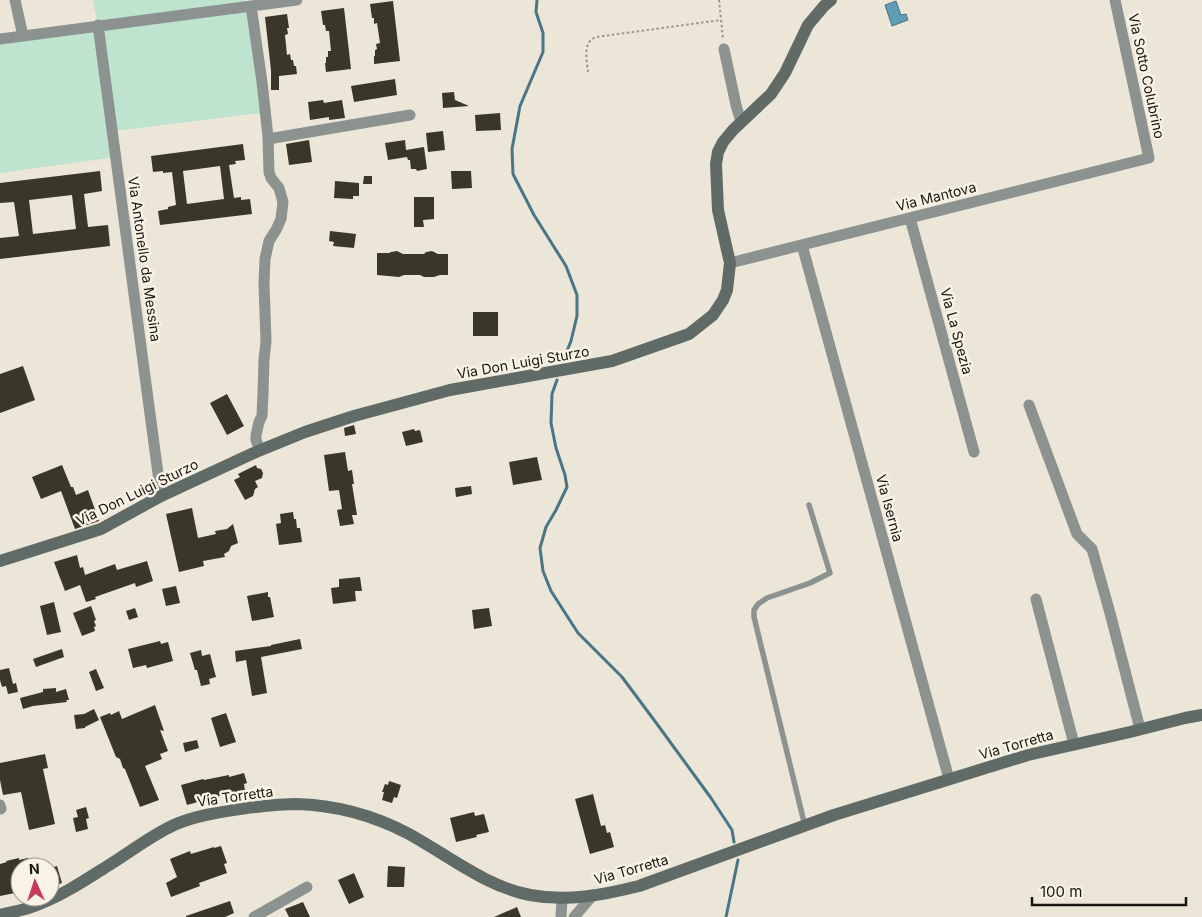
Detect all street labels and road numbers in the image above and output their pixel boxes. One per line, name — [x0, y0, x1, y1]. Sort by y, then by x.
street label: Via Sotto Colubrino — [1125, 12, 1169, 140]
street label: Via Antonello da Messina — [125, 175, 165, 343]
street label: Via Mantova — [894, 178, 978, 214]
street label: Via La Spezia — [937, 286, 977, 376]
street label: Via Don Luigi Sturzo — [455, 342, 591, 382]
street label: Via Don Luigi Sturzo — [73, 455, 201, 529]
street label: Via Isernia — [873, 472, 907, 544]
street label: Via Torretta — [977, 725, 1055, 763]
street label: Via Torretta — [196, 782, 274, 810]
street label: Via Torretta — [592, 850, 670, 888]

